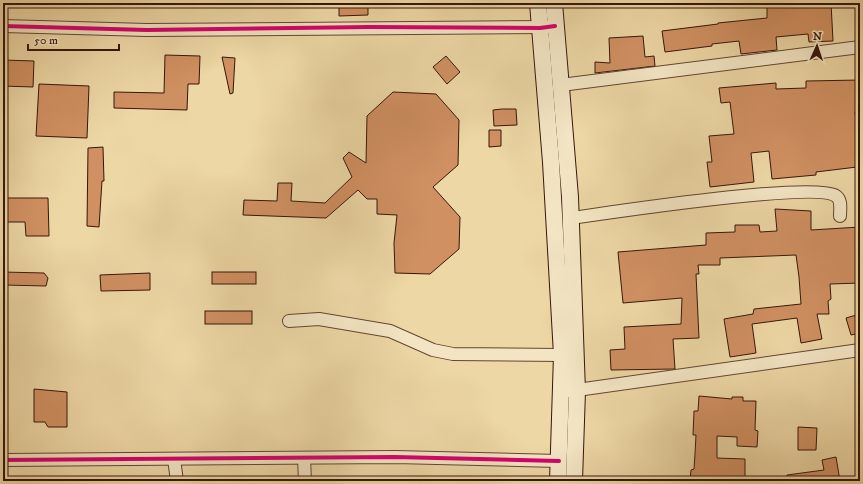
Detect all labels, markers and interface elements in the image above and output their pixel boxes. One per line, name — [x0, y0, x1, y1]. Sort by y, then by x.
scale bar — [28, 26, 119, 52]
north arrow — [797, 26, 837, 66]
text: N — [813, 30, 822, 44]
text: 50 m — [34, 33, 58, 48]

